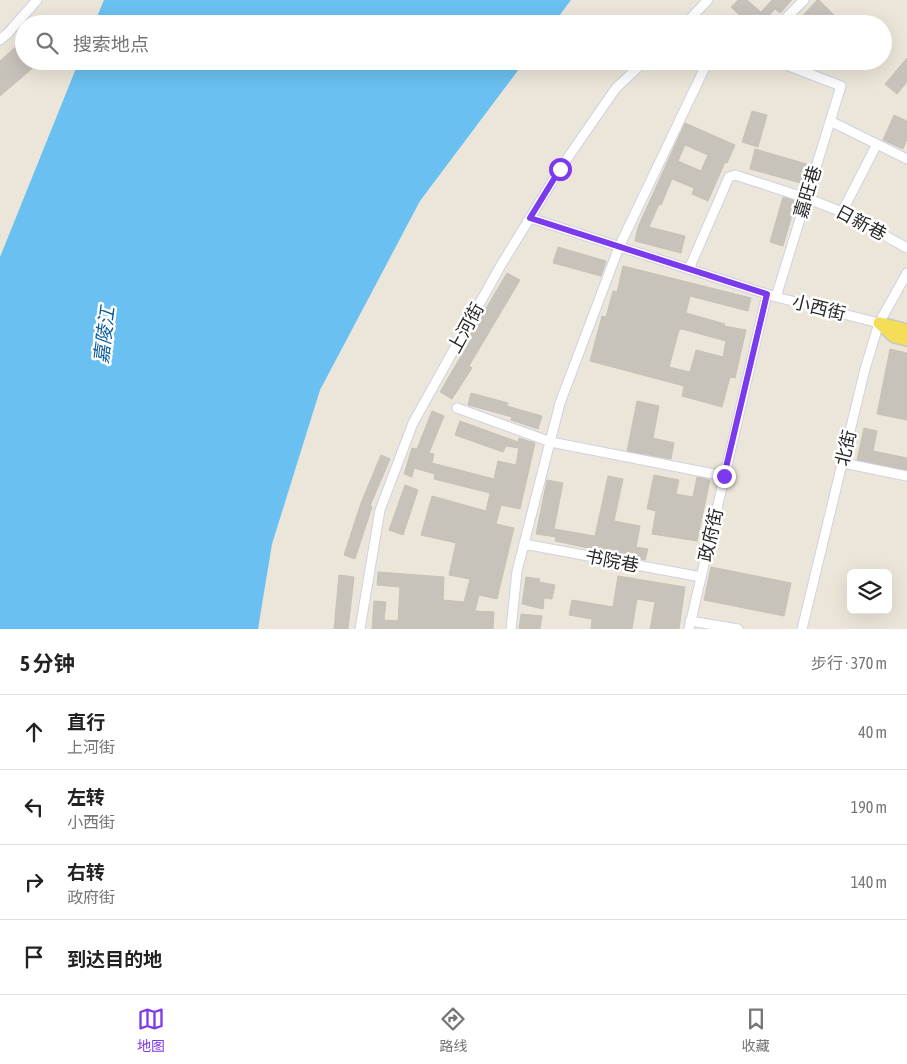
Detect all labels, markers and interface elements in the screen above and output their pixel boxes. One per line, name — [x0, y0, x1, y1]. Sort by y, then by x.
search box — [15, 15, 892, 70]
icon: search — [33, 29, 61, 57]
text: 搜索地点 — [73, 33, 149, 55]
route start — [549, 158, 572, 181]
street label: 嘉旺巷 — [790, 163, 825, 221]
street label: 日新巷 — [832, 201, 890, 245]
street label: 小西街 — [790, 291, 848, 324]
street label: 上河街 — [443, 299, 488, 356]
water label: 嘉陵江 — [90, 303, 119, 365]
street label: 北街 — [831, 428, 860, 468]
route end — [713, 465, 736, 488]
street label: 政府街 — [694, 506, 727, 564]
street label: 书院巷 — [584, 545, 641, 576]
map controls — [847, 569, 892, 614]
button: layers — [847, 569, 892, 614]
text: 5 分钟 — [20, 651, 75, 675]
text: 步行 · 370 m — [811, 654, 887, 672]
text: 直行 — [67, 711, 105, 733]
icon: ahead — [20, 718, 48, 746]
text: 40 m — [858, 723, 887, 741]
text: 上河街 — [67, 738, 115, 756]
text: 左转 — [67, 786, 105, 808]
icon: left — [20, 793, 48, 821]
text: 190 m — [851, 798, 887, 816]
text: 小西街 — [67, 813, 115, 831]
text: 右转 — [67, 861, 105, 883]
icon: right — [20, 868, 48, 896]
text: 140 m — [851, 873, 887, 891]
text: 政府街 — [67, 888, 115, 906]
icon: arrive — [20, 943, 48, 971]
text: 到达目的地 — [67, 948, 162, 970]
tab: 地图 — [137, 1005, 165, 1055]
tab: 路线 — [439, 1005, 467, 1055]
tab: 收藏 — [742, 1005, 770, 1055]

